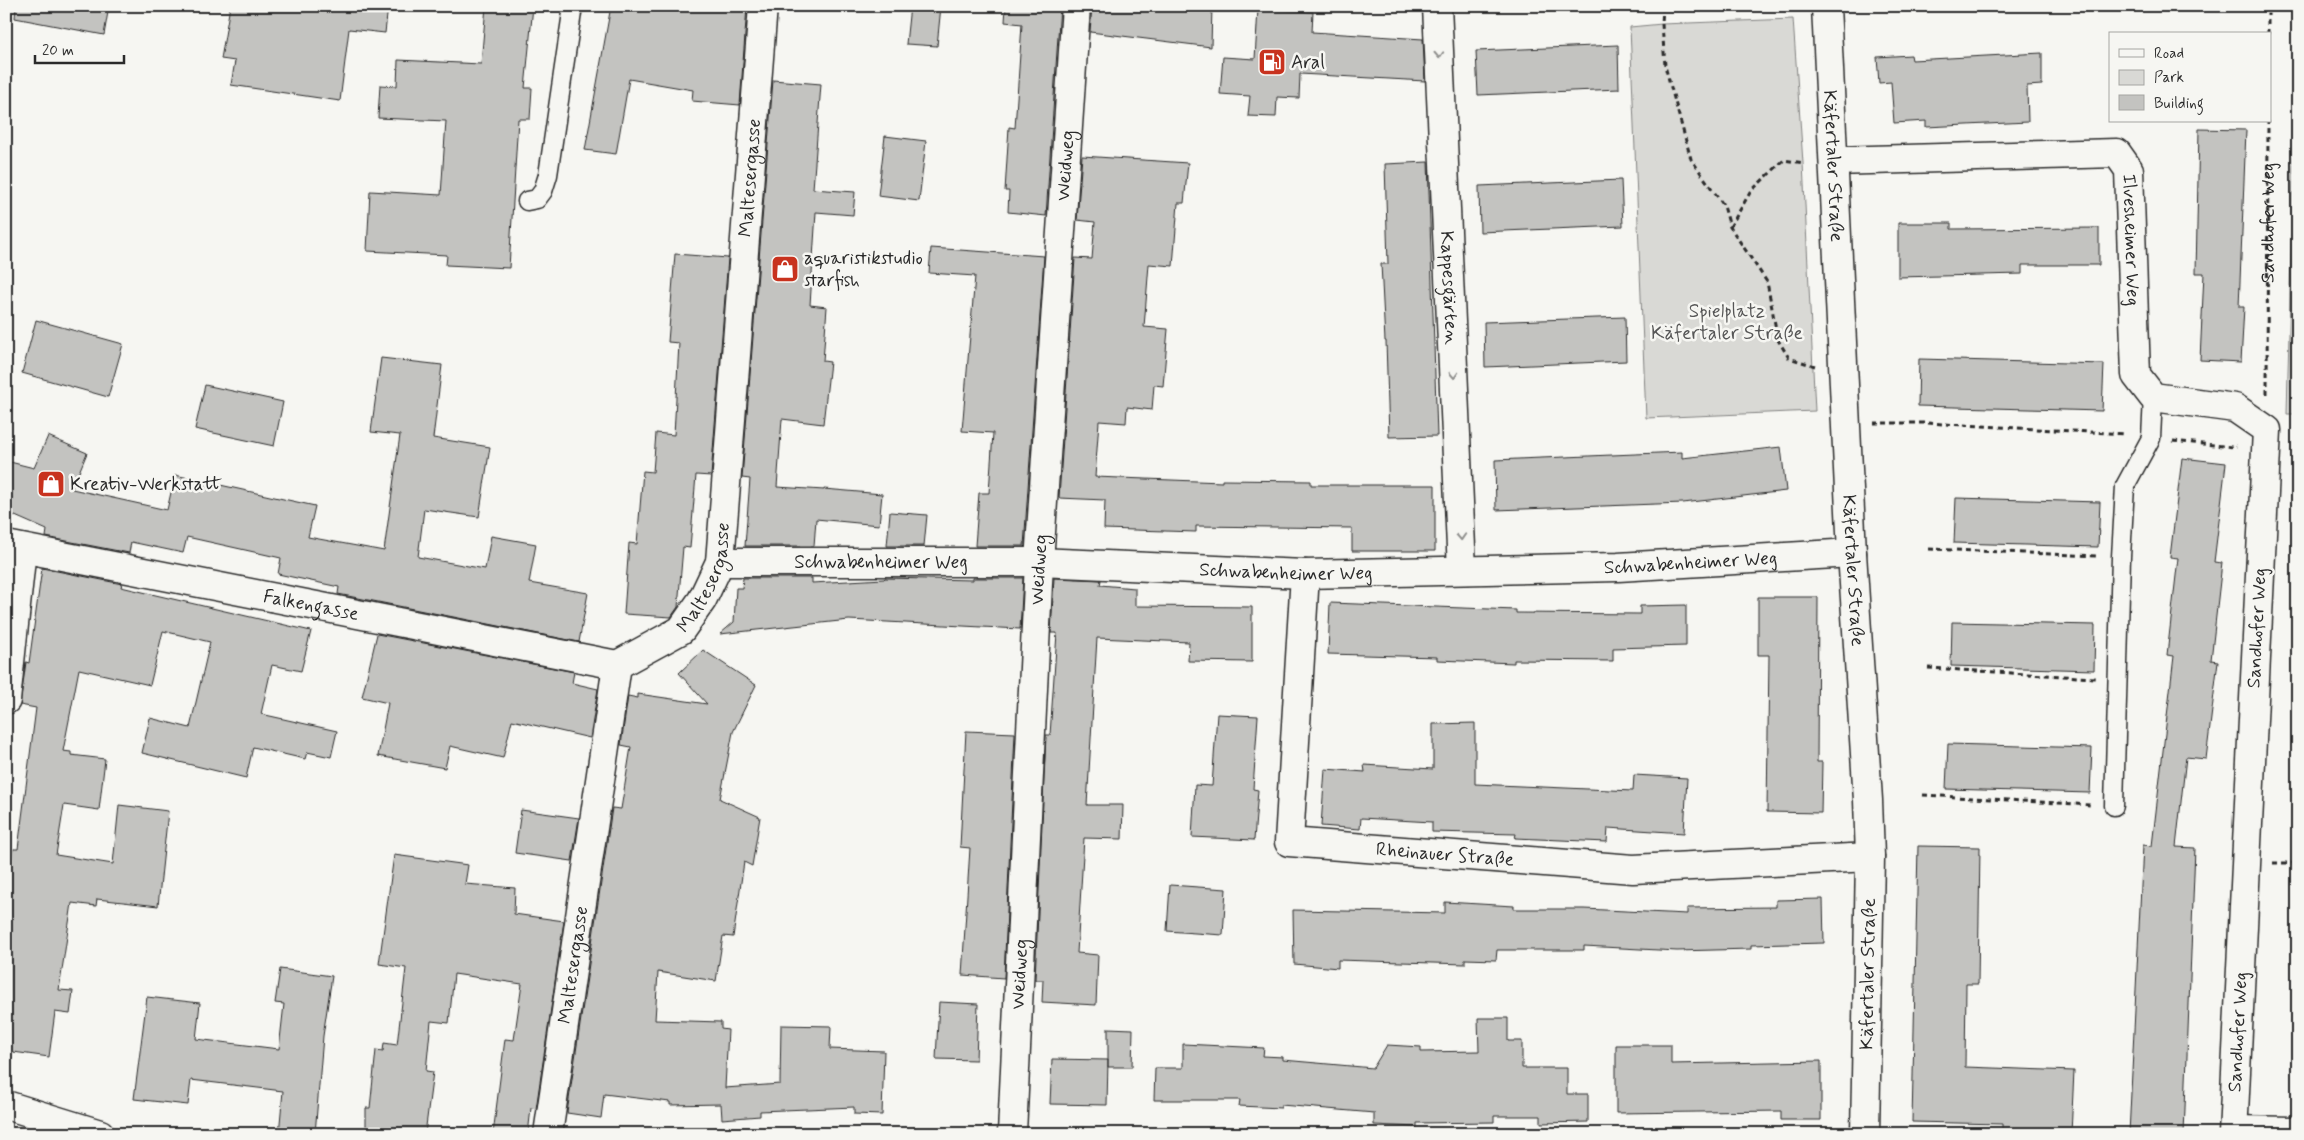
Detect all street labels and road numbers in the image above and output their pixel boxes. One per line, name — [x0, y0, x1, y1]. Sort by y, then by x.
street label: Käfertaler Straße — [1818, 89, 1850, 242]
street label: Maltesergasse — [733, 118, 767, 238]
street label: Weidweg — [1051, 129, 1082, 202]
street label: Sandhofer Weg — [2255, 163, 2281, 283]
street label: Ilvesheimer Weg — [2117, 174, 2146, 306]
street label: Kappesgärten — [1434, 230, 1465, 345]
street label: Käfertaler Straße — [1837, 494, 1871, 647]
street label: Maltesergasse — [671, 521, 736, 637]
street label: Weidweg — [1024, 534, 1055, 606]
street label: Schwabenheimer Weg — [1604, 545, 1778, 580]
street label: Schwabenheimer Weg — [794, 550, 968, 576]
street label: Schwabenheimer Weg — [1199, 557, 1373, 587]
street label: Sandhofer Weg — [2241, 567, 2274, 689]
street label: Falkengasse — [261, 583, 361, 627]
street label: Rheinauer Straße — [1375, 836, 1515, 872]
street label: Käfertaler Straße — [1854, 898, 1882, 1050]
street label: Maltesergasse — [552, 904, 594, 1025]
street label: Weidweg — [1005, 938, 1036, 1010]
street label: Sandhofer Weg — [2222, 971, 2255, 1093]

